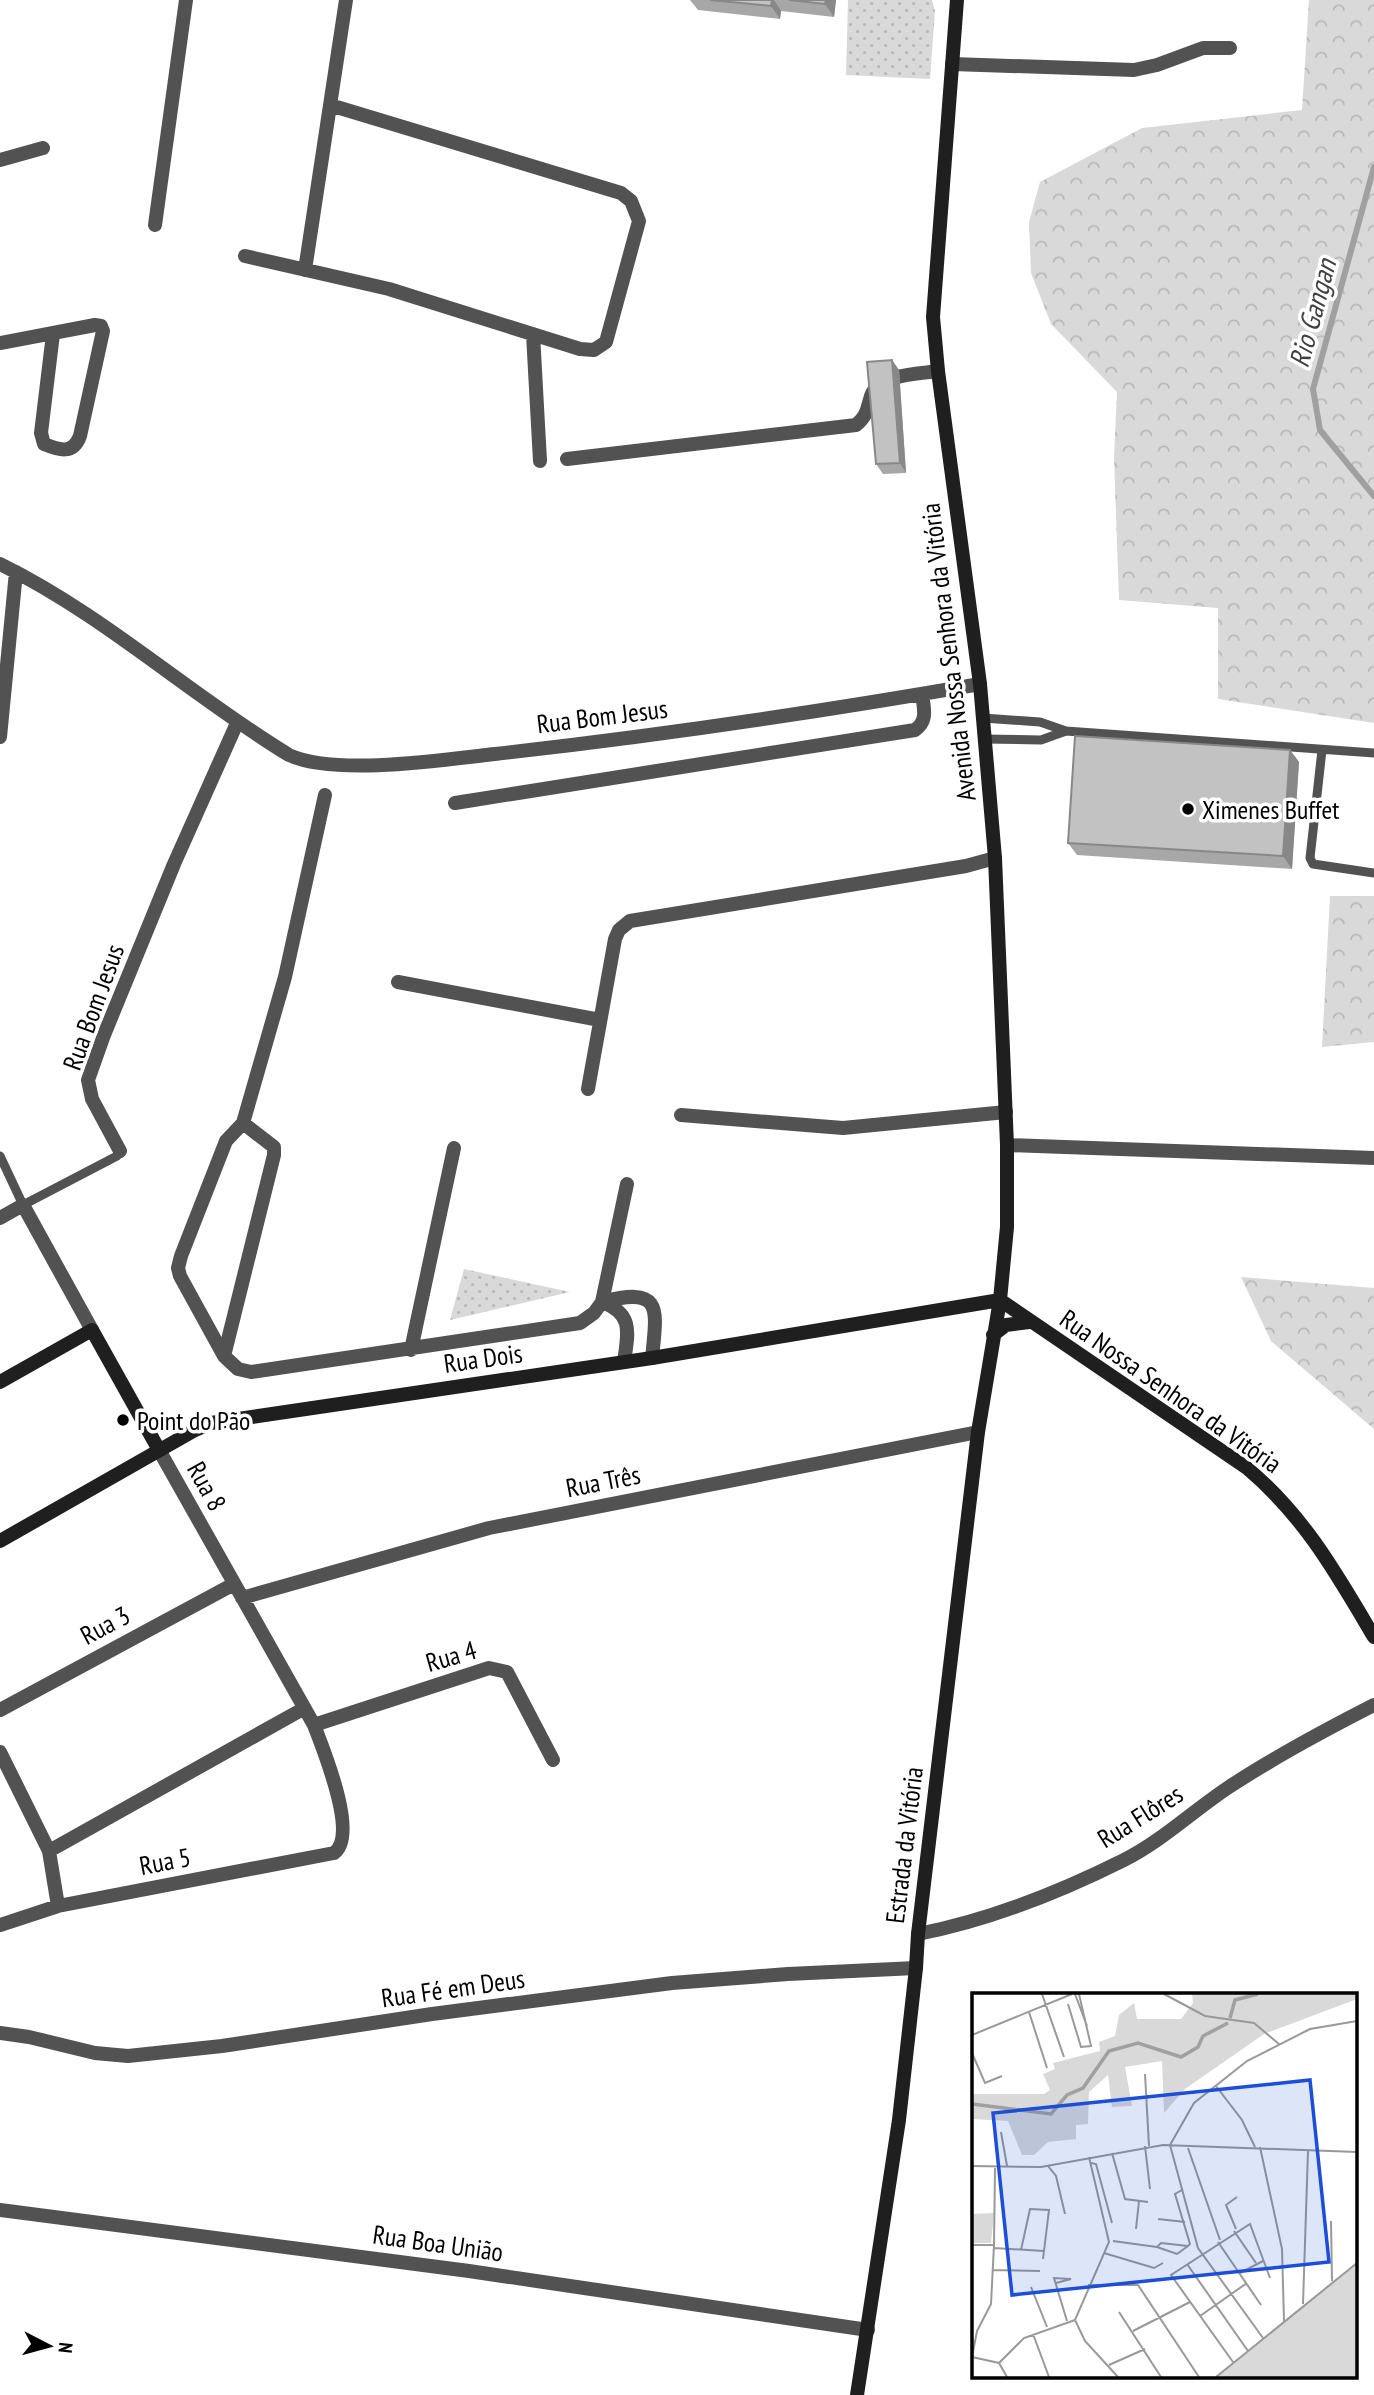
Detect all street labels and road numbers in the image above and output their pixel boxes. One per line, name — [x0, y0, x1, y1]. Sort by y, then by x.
street label: Avenida Nossa Senhora da Vitória — [913, 501, 983, 803]
street label: Rua Bom Jesus — [535, 692, 669, 740]
street label: Rua Bom Jesus — [55, 940, 131, 1074]
street label: Rua Nossa Senhora da Vitória — [1054, 1302, 1288, 1480]
street label: Rua Dois — [442, 1336, 524, 1380]
street label: Rua 8 — [180, 1456, 234, 1516]
street label: Rua Três — [563, 1458, 643, 1504]
street label: Rua 3 — [75, 1598, 135, 1652]
street label: Rua 4 — [422, 1633, 481, 1679]
street label: Estrada da Vitória — [878, 1765, 930, 1925]
street label: Rua Flôres — [1091, 1777, 1189, 1855]
street label: Rua 5 — [137, 1840, 193, 1882]
street label: Rua Fé em Deus — [379, 1962, 527, 2014]
street label: Rua Boa União — [371, 2218, 505, 2268]

